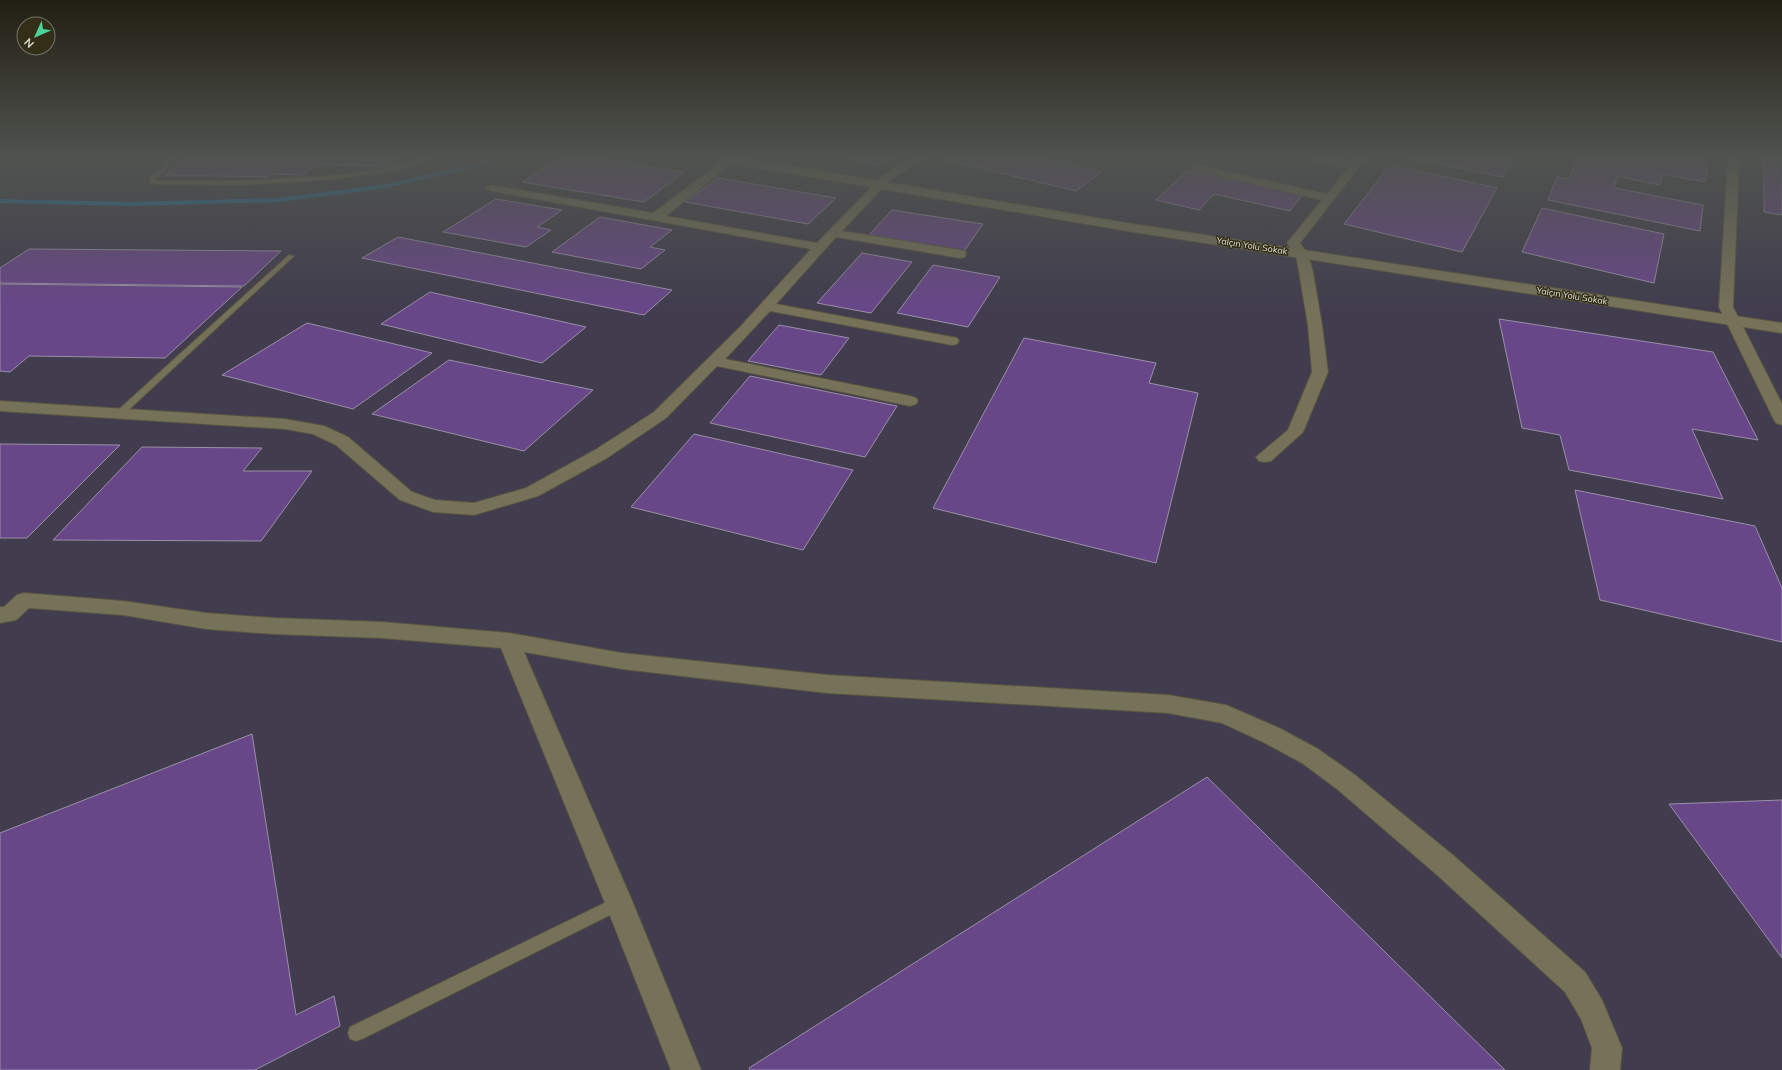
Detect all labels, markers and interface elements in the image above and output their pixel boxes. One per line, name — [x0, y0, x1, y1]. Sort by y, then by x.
north arrow — [16, 16, 56, 56]
text: N — [21, 35, 37, 51]
street label: Yalçın Yolu Sokak — [1215, 234, 1289, 257]
street label: Yalçın Yolu Sokak — [1535, 284, 1609, 307]

